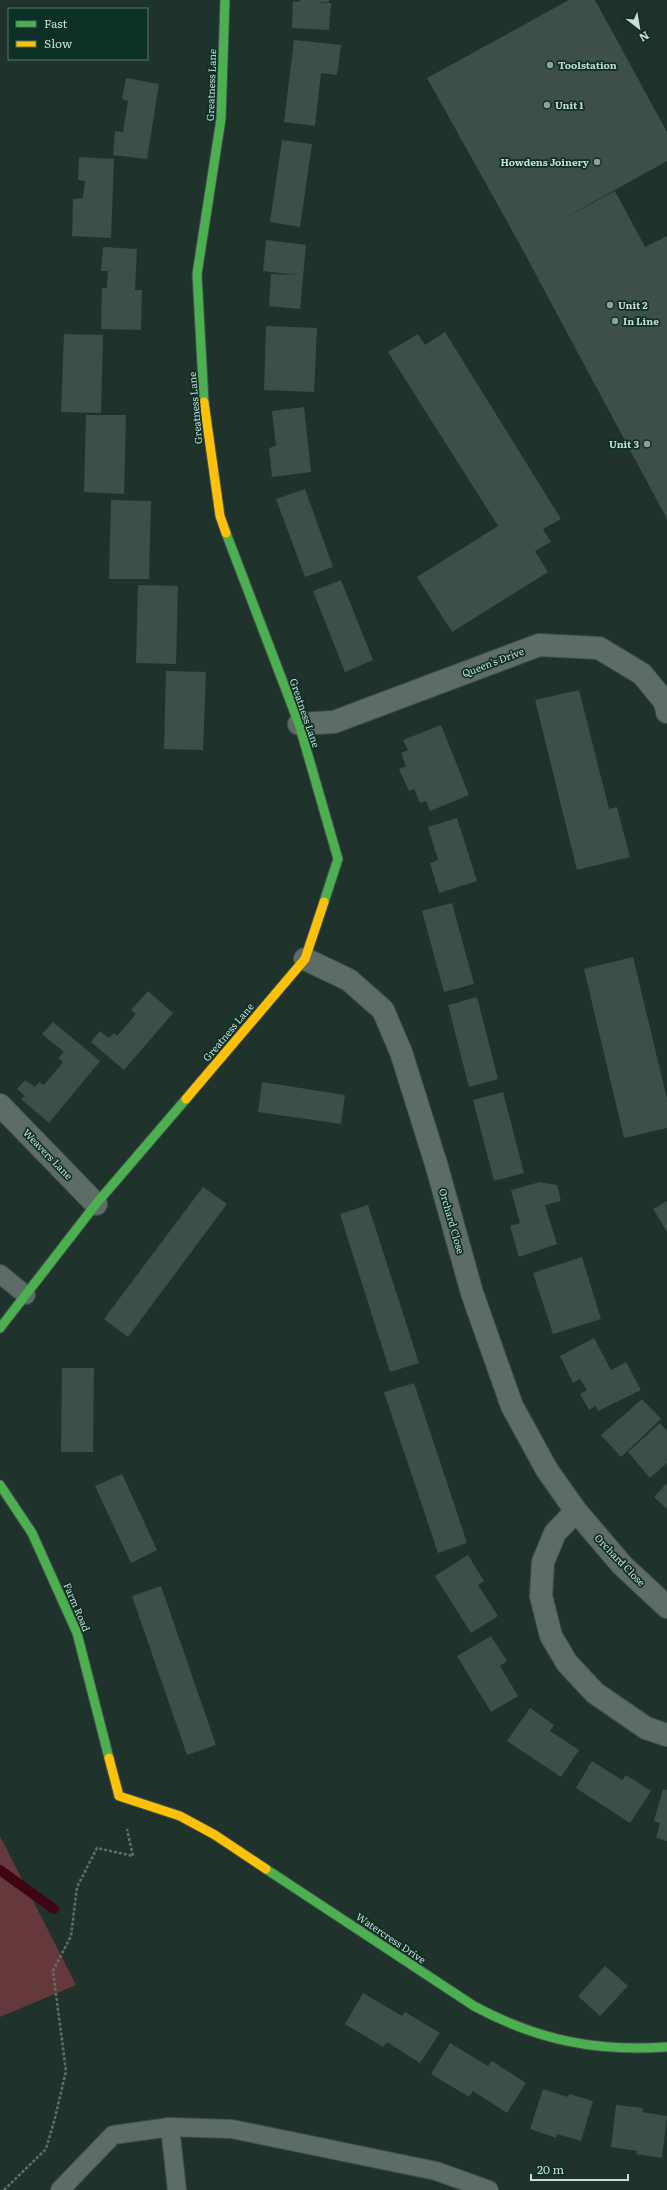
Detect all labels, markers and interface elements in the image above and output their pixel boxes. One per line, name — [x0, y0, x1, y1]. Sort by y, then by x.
legend — [8, 8, 148, 60]
north arrow — [619, 8, 659, 48]
text: Fast — [44, 14, 68, 32]
text: N — [637, 28, 653, 47]
text: Slow — [44, 34, 73, 52]
street label: Greatness Lane — [202, 49, 219, 121]
place label: Toolstation — [558, 57, 617, 72]
marker: Toolstation — [545, 60, 555, 70]
place label: Unit 1 — [555, 97, 584, 112]
marker: Unit 1 — [542, 100, 552, 110]
place label: Howdens Joinery — [500, 154, 590, 169]
marker: Howdens Joinery — [592, 157, 602, 167]
place label: Unit 2 — [618, 297, 648, 312]
marker: Unit 2 — [605, 300, 615, 310]
place label: In Line — [623, 313, 659, 328]
marker: In Line — [610, 316, 620, 326]
street label: Greatness Lane — [184, 371, 205, 445]
place label: Unit 3 — [609, 436, 639, 451]
marker: Unit 3 — [642, 439, 652, 449]
street label: Queen's Drive — [460, 643, 526, 680]
street label: Greatness Lane — [287, 676, 324, 749]
street label: Greatness Lane — [199, 999, 257, 1064]
street label: Weavers Lane — [20, 1125, 77, 1182]
street label: Orchard Close — [436, 1186, 469, 1255]
street label: Orchard Close — [592, 1530, 649, 1589]
street label: Farm Road — [60, 1580, 94, 1634]
street label: Watercress Drive — [353, 1909, 429, 1967]
scale bar — [531, 2156, 628, 2182]
text: 20 m — [537, 2160, 564, 2178]

